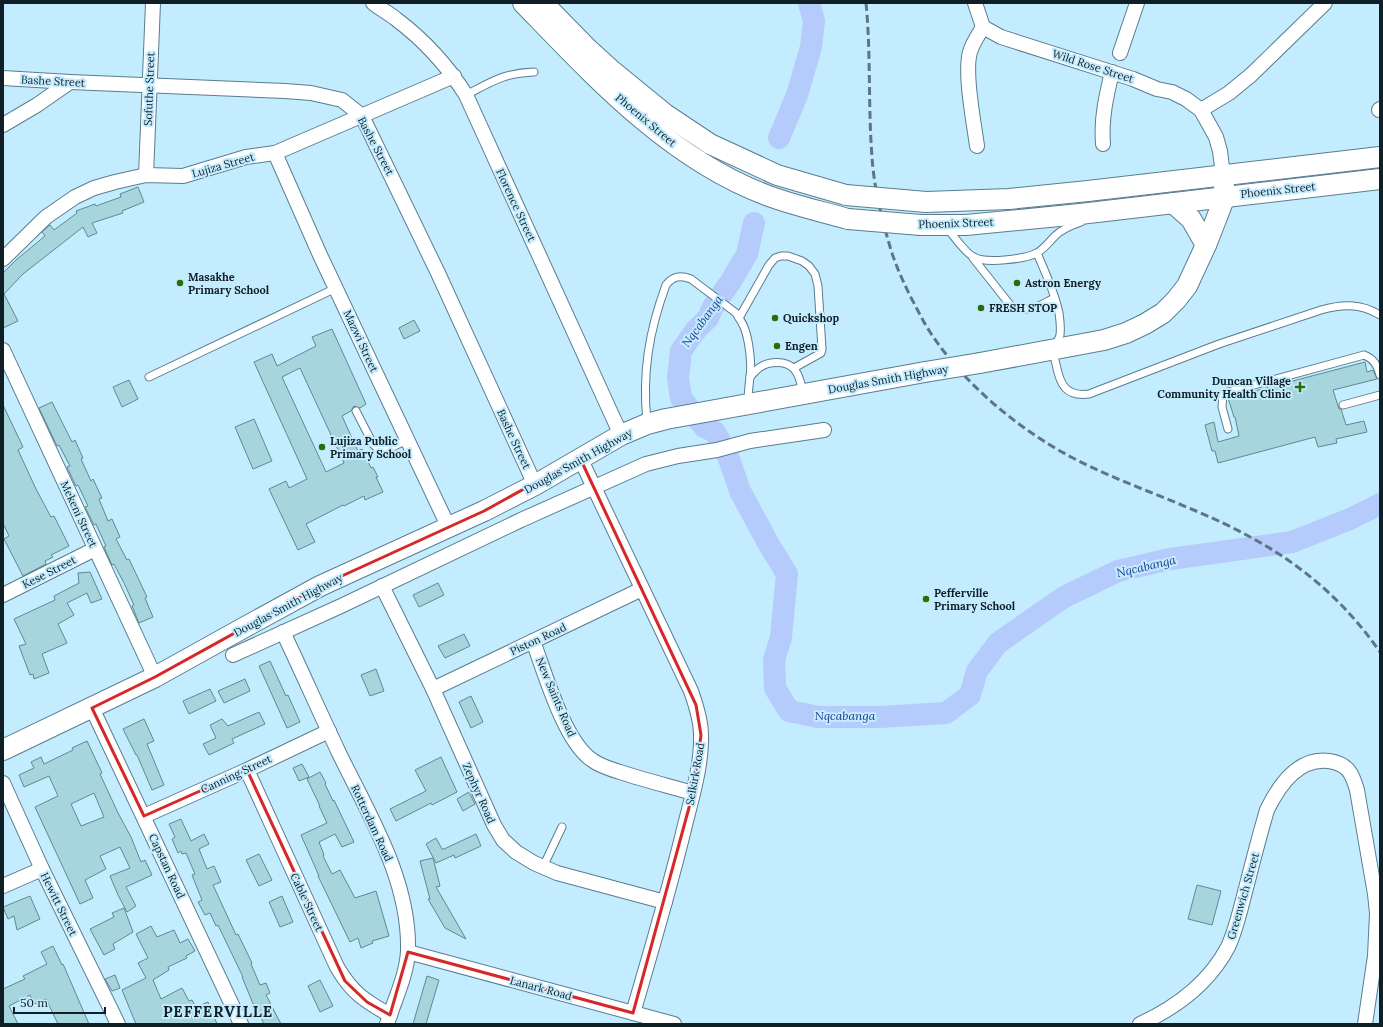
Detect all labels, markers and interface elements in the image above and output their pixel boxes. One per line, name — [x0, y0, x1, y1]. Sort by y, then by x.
street label: Wild Rose Street — [1051, 46, 1136, 86]
street label: Sofuthe Street — [141, 51, 157, 126]
street label: Bashe Street — [21, 72, 86, 90]
street label: Phoenix Street — [613, 90, 680, 150]
street label: Bashe Street — [355, 114, 398, 178]
street label: Lujiza Street — [190, 149, 257, 181]
street label: Florence Street — [493, 166, 539, 244]
street label: Phoenix Street — [1240, 179, 1317, 201]
street label: Phoenix Street — [918, 215, 995, 231]
place label: Masakhe Primary School — [188, 270, 270, 297]
place label: Astron Energy — [1025, 276, 1102, 290]
marker: Masakhe Primary School — [175, 278, 185, 288]
marker: Astron Energy — [1012, 278, 1022, 288]
water label: Nqcabanga — [678, 292, 726, 350]
place label: FRESH STOP — [989, 301, 1057, 315]
marker: FRESH STOP — [976, 303, 986, 313]
street label: Mazwi Street — [340, 308, 382, 375]
place label: Quickshop — [783, 311, 839, 325]
marker: Quickshop — [770, 313, 780, 323]
place label: Engen — [785, 339, 818, 353]
marker: Engen — [772, 341, 782, 351]
street label: Douglas Smith Highway — [827, 362, 949, 396]
place label: Duncan Village Community Health Clinic — [1157, 374, 1291, 401]
marker: Duncan Village Community Health Clinic — [1294, 381, 1306, 393]
street label: Bashe Street — [494, 407, 534, 472]
street label: Douglas Smith Highway — [521, 425, 635, 497]
place label: Lujiza Public Primary School — [330, 434, 412, 461]
marker: Lujiza Public Primary School — [317, 442, 327, 452]
street label: Mekeni Street — [58, 479, 101, 550]
street label: Kese Street — [20, 552, 79, 592]
water label: Nqcabanga — [1115, 552, 1178, 580]
street label: Douglas Smith Highway — [231, 570, 345, 640]
place label: Pefferville Primary School — [934, 586, 1016, 613]
marker: Pefferville Primary School — [921, 594, 931, 604]
street label: Piston Road — [508, 620, 569, 658]
street label: New Saints Road — [533, 655, 579, 739]
water label: Nqcabanga — [815, 708, 876, 723]
street label: Selkirk Road — [683, 741, 707, 806]
street label: Canning Street — [198, 751, 274, 797]
street label: Zephyr Road — [459, 761, 499, 826]
street label: Rotterdam Road — [348, 782, 396, 864]
street label: Capstan Road — [146, 831, 188, 901]
street label: Greenwich Street — [1224, 850, 1262, 941]
street label: Hewitt Street — [38, 870, 81, 939]
street label: Cable Street — [287, 871, 327, 934]
street label: Lanark Road — [508, 973, 574, 1003]
scale bar — [14, 989, 105, 1015]
text: 50 m — [20, 995, 48, 1010]
district label: PEFFERVILLE — [163, 1002, 273, 1021]

